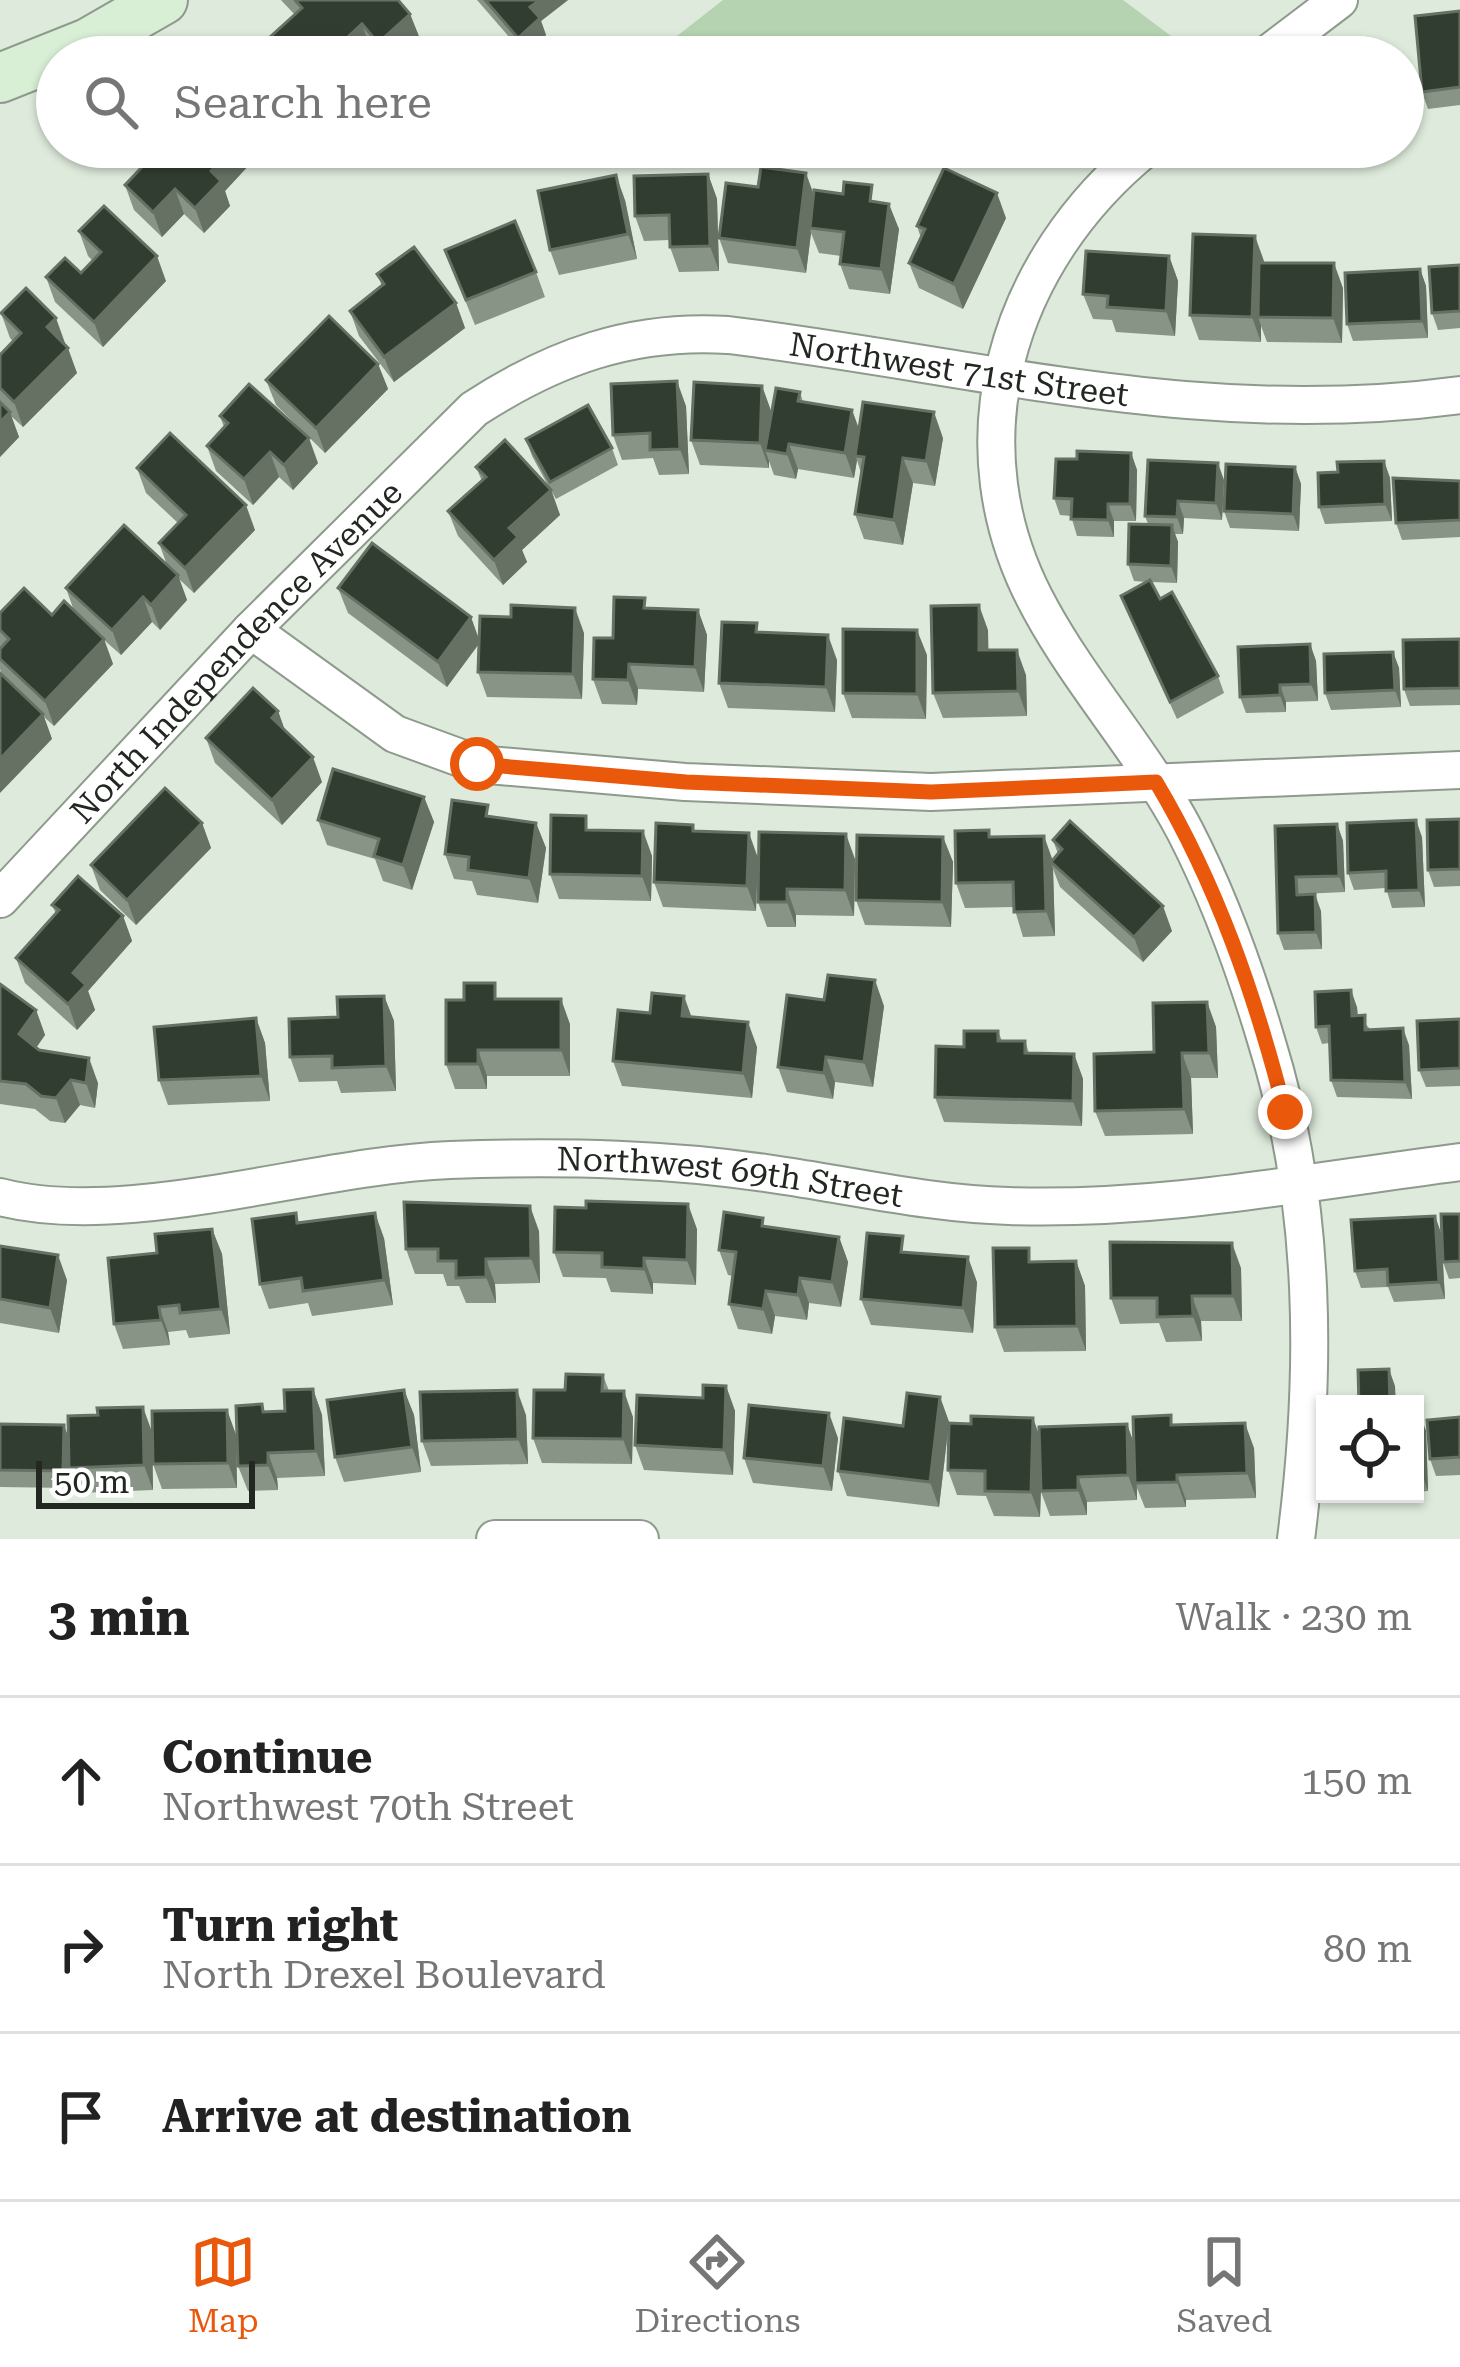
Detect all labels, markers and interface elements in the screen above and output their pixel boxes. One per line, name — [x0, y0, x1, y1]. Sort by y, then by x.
search box — [36, 36, 1424, 168]
icon: search — [78, 69, 144, 135]
text: Search here — [174, 76, 432, 129]
street label: Northwest 71st Street — [787, 324, 1131, 414]
street label: North Independence Avenue — [62, 472, 410, 831]
route start — [450, 737, 504, 791]
route end — [1258, 1085, 1312, 1139]
street label: Northwest 69th Street — [556, 1139, 906, 1215]
map controls — [1316, 1395, 1424, 1503]
button: locate — [1316, 1395, 1424, 1503]
scale bar — [36, 1455, 255, 1508]
text: 50 m — [54, 1462, 129, 1501]
text: 3 min — [48, 1588, 190, 1647]
text: Walk · 230 m — [1176, 1594, 1412, 1640]
text: Continue — [162, 1731, 373, 1784]
icon: ahead — [48, 1748, 114, 1814]
text: 150 m — [1301, 1758, 1412, 1804]
text: Northwest 70th Street — [162, 1784, 574, 1830]
text: Turn right — [162, 1899, 398, 1952]
icon: right — [48, 1916, 114, 1982]
text: 80 m — [1323, 1926, 1412, 1972]
text: North Drexel Boulevard — [162, 1952, 606, 1998]
icon: arrive — [48, 2084, 114, 2150]
text: Arrive at destination — [162, 2090, 631, 2143]
tab: Map — [188, 2229, 259, 2340]
tab: Directions — [634, 2229, 800, 2340]
tab: Saved — [1176, 2229, 1272, 2340]

